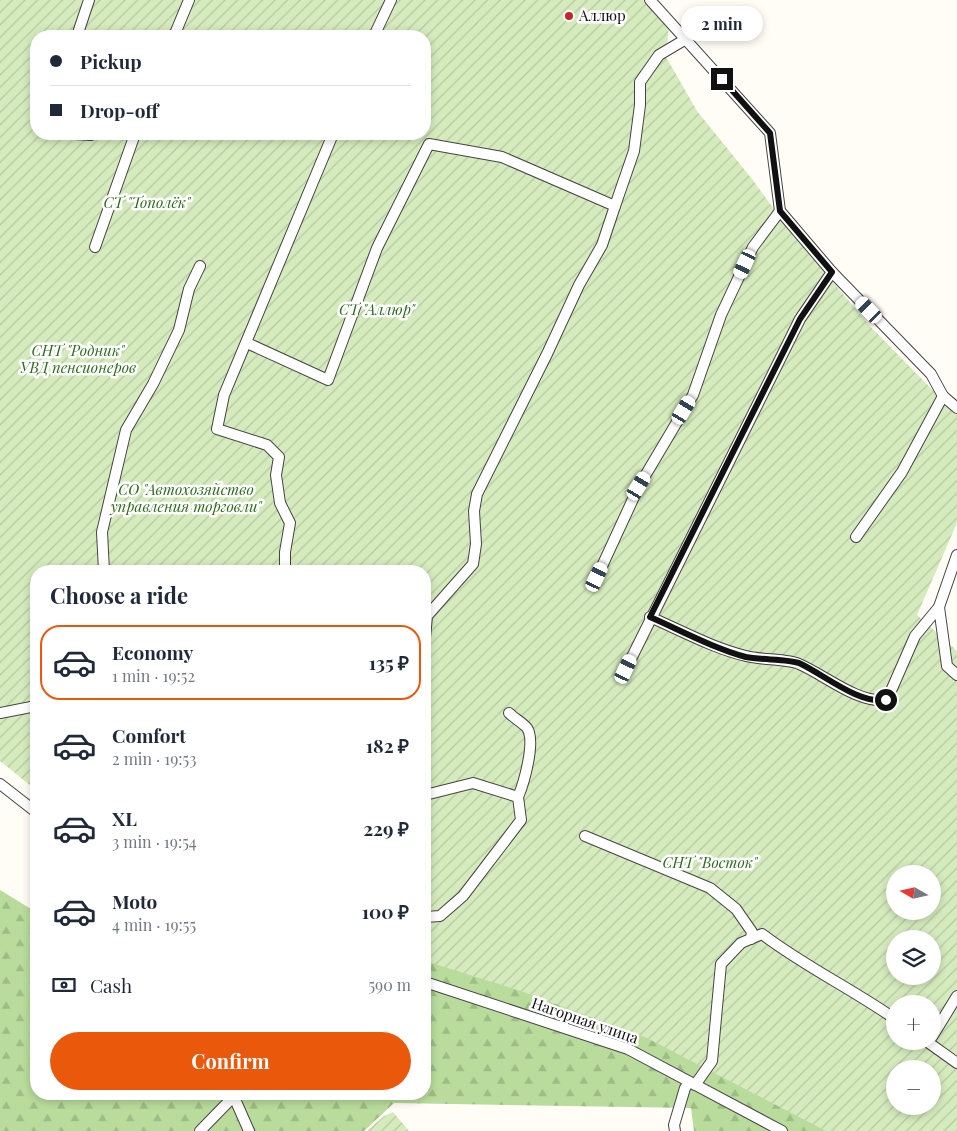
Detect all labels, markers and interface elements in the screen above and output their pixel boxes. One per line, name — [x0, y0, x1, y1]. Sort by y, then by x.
place label: Аллюр — [578, 5, 626, 25]
callout: 2 min — [681, 7, 763, 42]
marker: Аллюр — [563, 10, 575, 22]
text: 2 min — [701, 13, 743, 34]
text: Pickup — [80, 48, 142, 74]
route end — [711, 68, 733, 90]
text: Drop-off — [80, 97, 158, 123]
park label: СТ "Тополёк" — [104, 192, 192, 212]
car — [731, 247, 758, 281]
car — [853, 294, 884, 326]
park label: СТ "Аллюр" — [339, 299, 417, 319]
park label: СНТ "Родник" УВД пенсионеров — [20, 340, 136, 377]
car — [669, 393, 698, 427]
car — [624, 469, 653, 503]
park label: СО "Автохозяйство управления торговли" — [108, 479, 263, 516]
car — [583, 560, 610, 594]
text: Choose a ride — [50, 580, 188, 610]
text: Economy — [112, 639, 193, 665]
icon: car — [52, 640, 97, 685]
text: 135 ₽ — [369, 649, 409, 675]
car — [612, 652, 639, 686]
text: 1 min · 19:52 — [112, 665, 195, 686]
route start — [875, 689, 897, 711]
text: Comfort — [112, 722, 186, 748]
icon: car — [52, 723, 97, 768]
text: 182 ₽ — [366, 732, 409, 758]
text: 2 min · 19:53 — [112, 748, 196, 769]
text: XL — [112, 805, 137, 831]
icon: car — [52, 806, 97, 851]
text: 229 ₽ — [363, 815, 409, 841]
text: 3 min · 19:54 — [112, 831, 197, 852]
park label: СНТ "Восток" — [663, 852, 759, 872]
north arrow — [886, 865, 941, 920]
map controls — [886, 865, 941, 1115]
text: Moto — [112, 888, 157, 914]
icon: car — [52, 889, 97, 934]
text: 100 ₽ — [362, 898, 409, 924]
text: 4 min · 19:55 — [112, 914, 196, 935]
button: layers — [886, 930, 941, 985]
icon: cash — [50, 971, 78, 999]
text: Cash — [90, 972, 132, 998]
text: 590 m — [368, 974, 411, 995]
street label: Нагорная улица — [529, 992, 642, 1048]
button: + — [886, 995, 941, 1050]
button: Confirm — [50, 1032, 411, 1090]
button: − — [886, 1060, 941, 1115]

